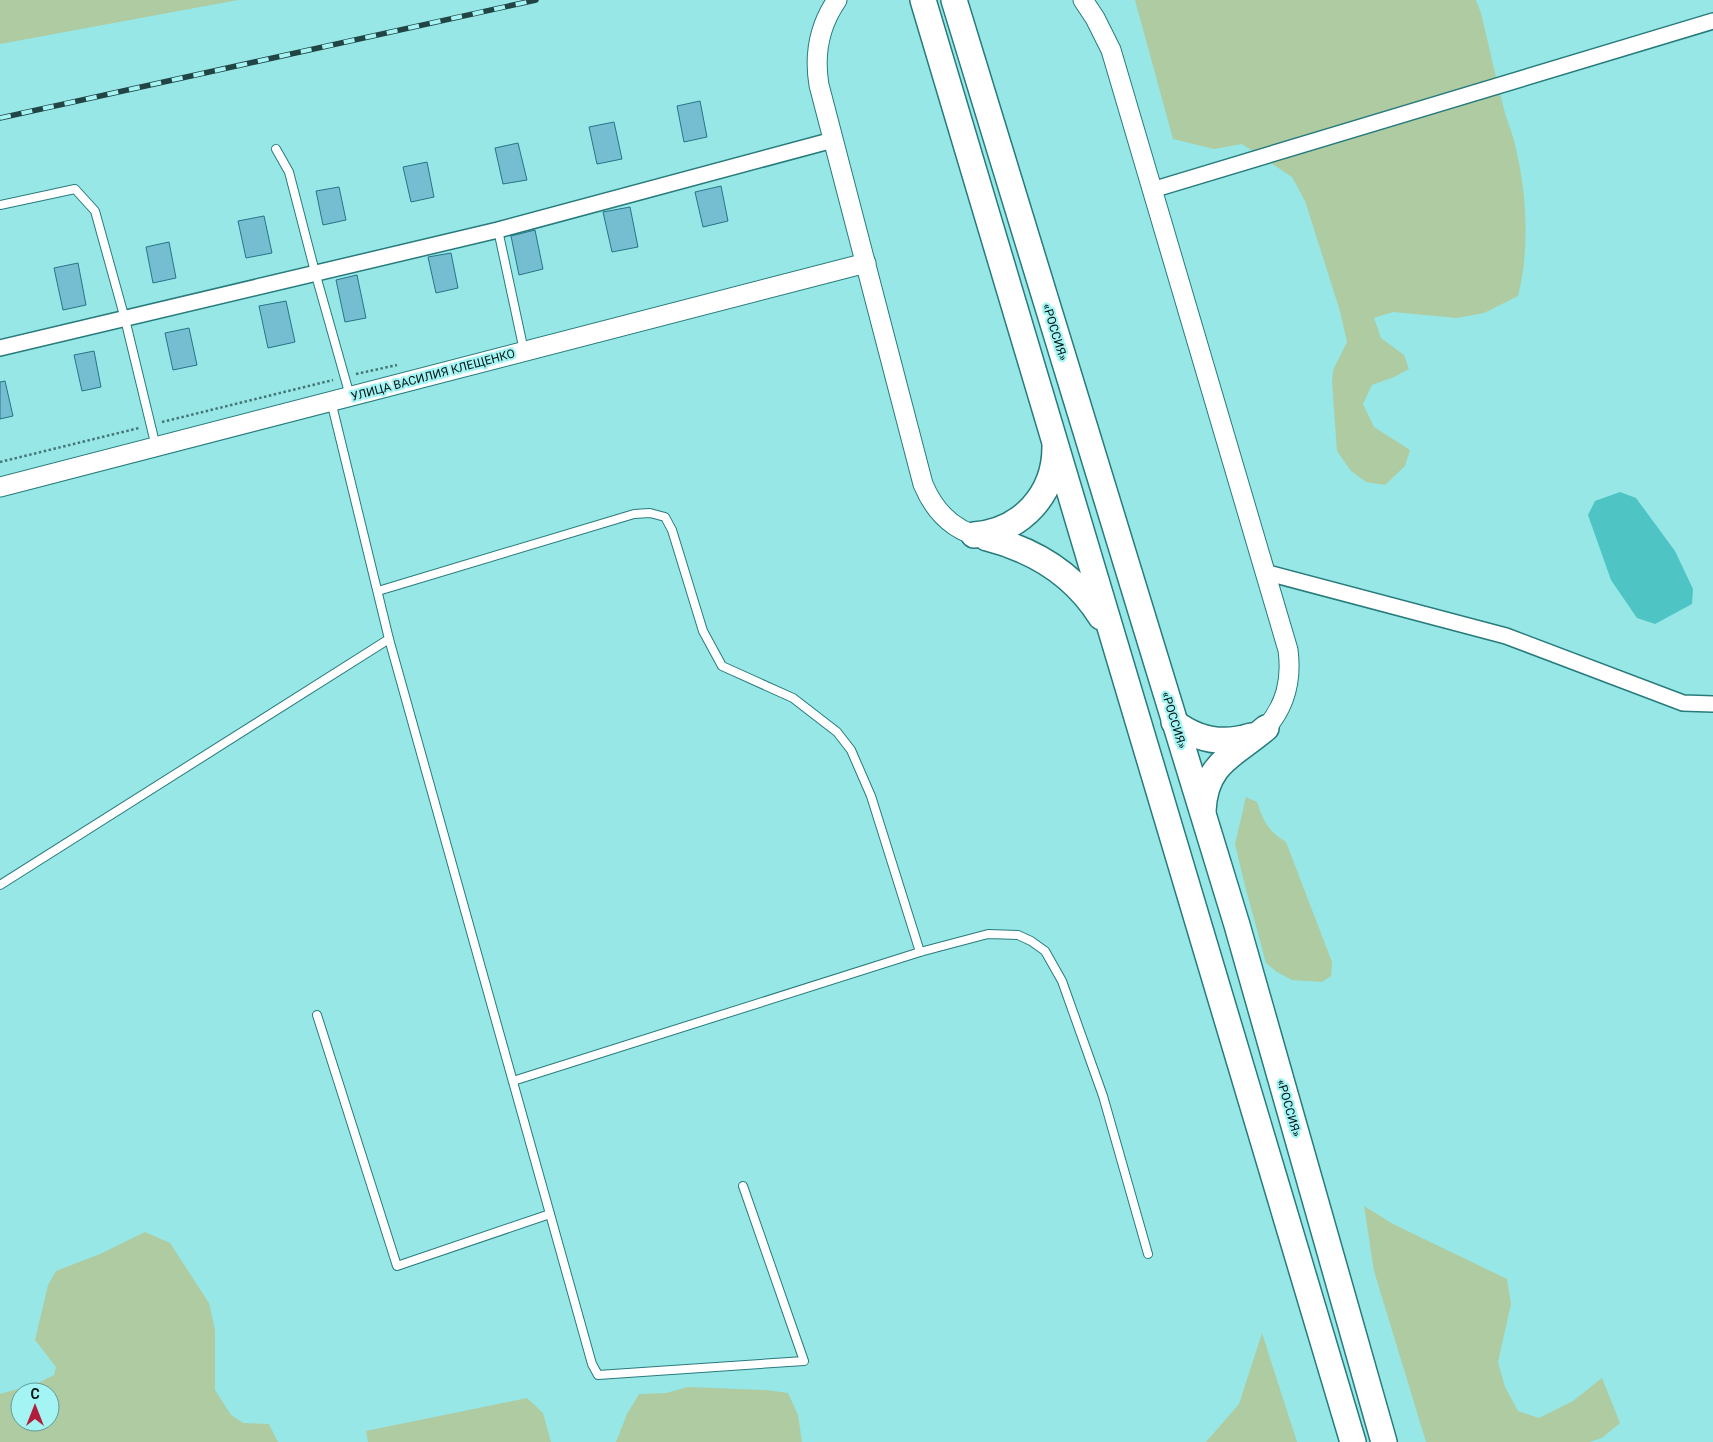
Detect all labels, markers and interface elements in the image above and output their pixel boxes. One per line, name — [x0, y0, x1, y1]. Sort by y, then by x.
street label: «РОССИЯ» — [1040, 302, 1070, 363]
street label: УЛИЦА ВАСИЛИЯ КЛЕЩЕНКО — [349, 346, 517, 404]
street label: «РОССИЯ» — [1159, 690, 1189, 751]
street label: «РОССИЯ» — [1274, 1078, 1304, 1139]
north arrow — [10, 1382, 60, 1432]
text: С — [30, 1386, 40, 1402]

